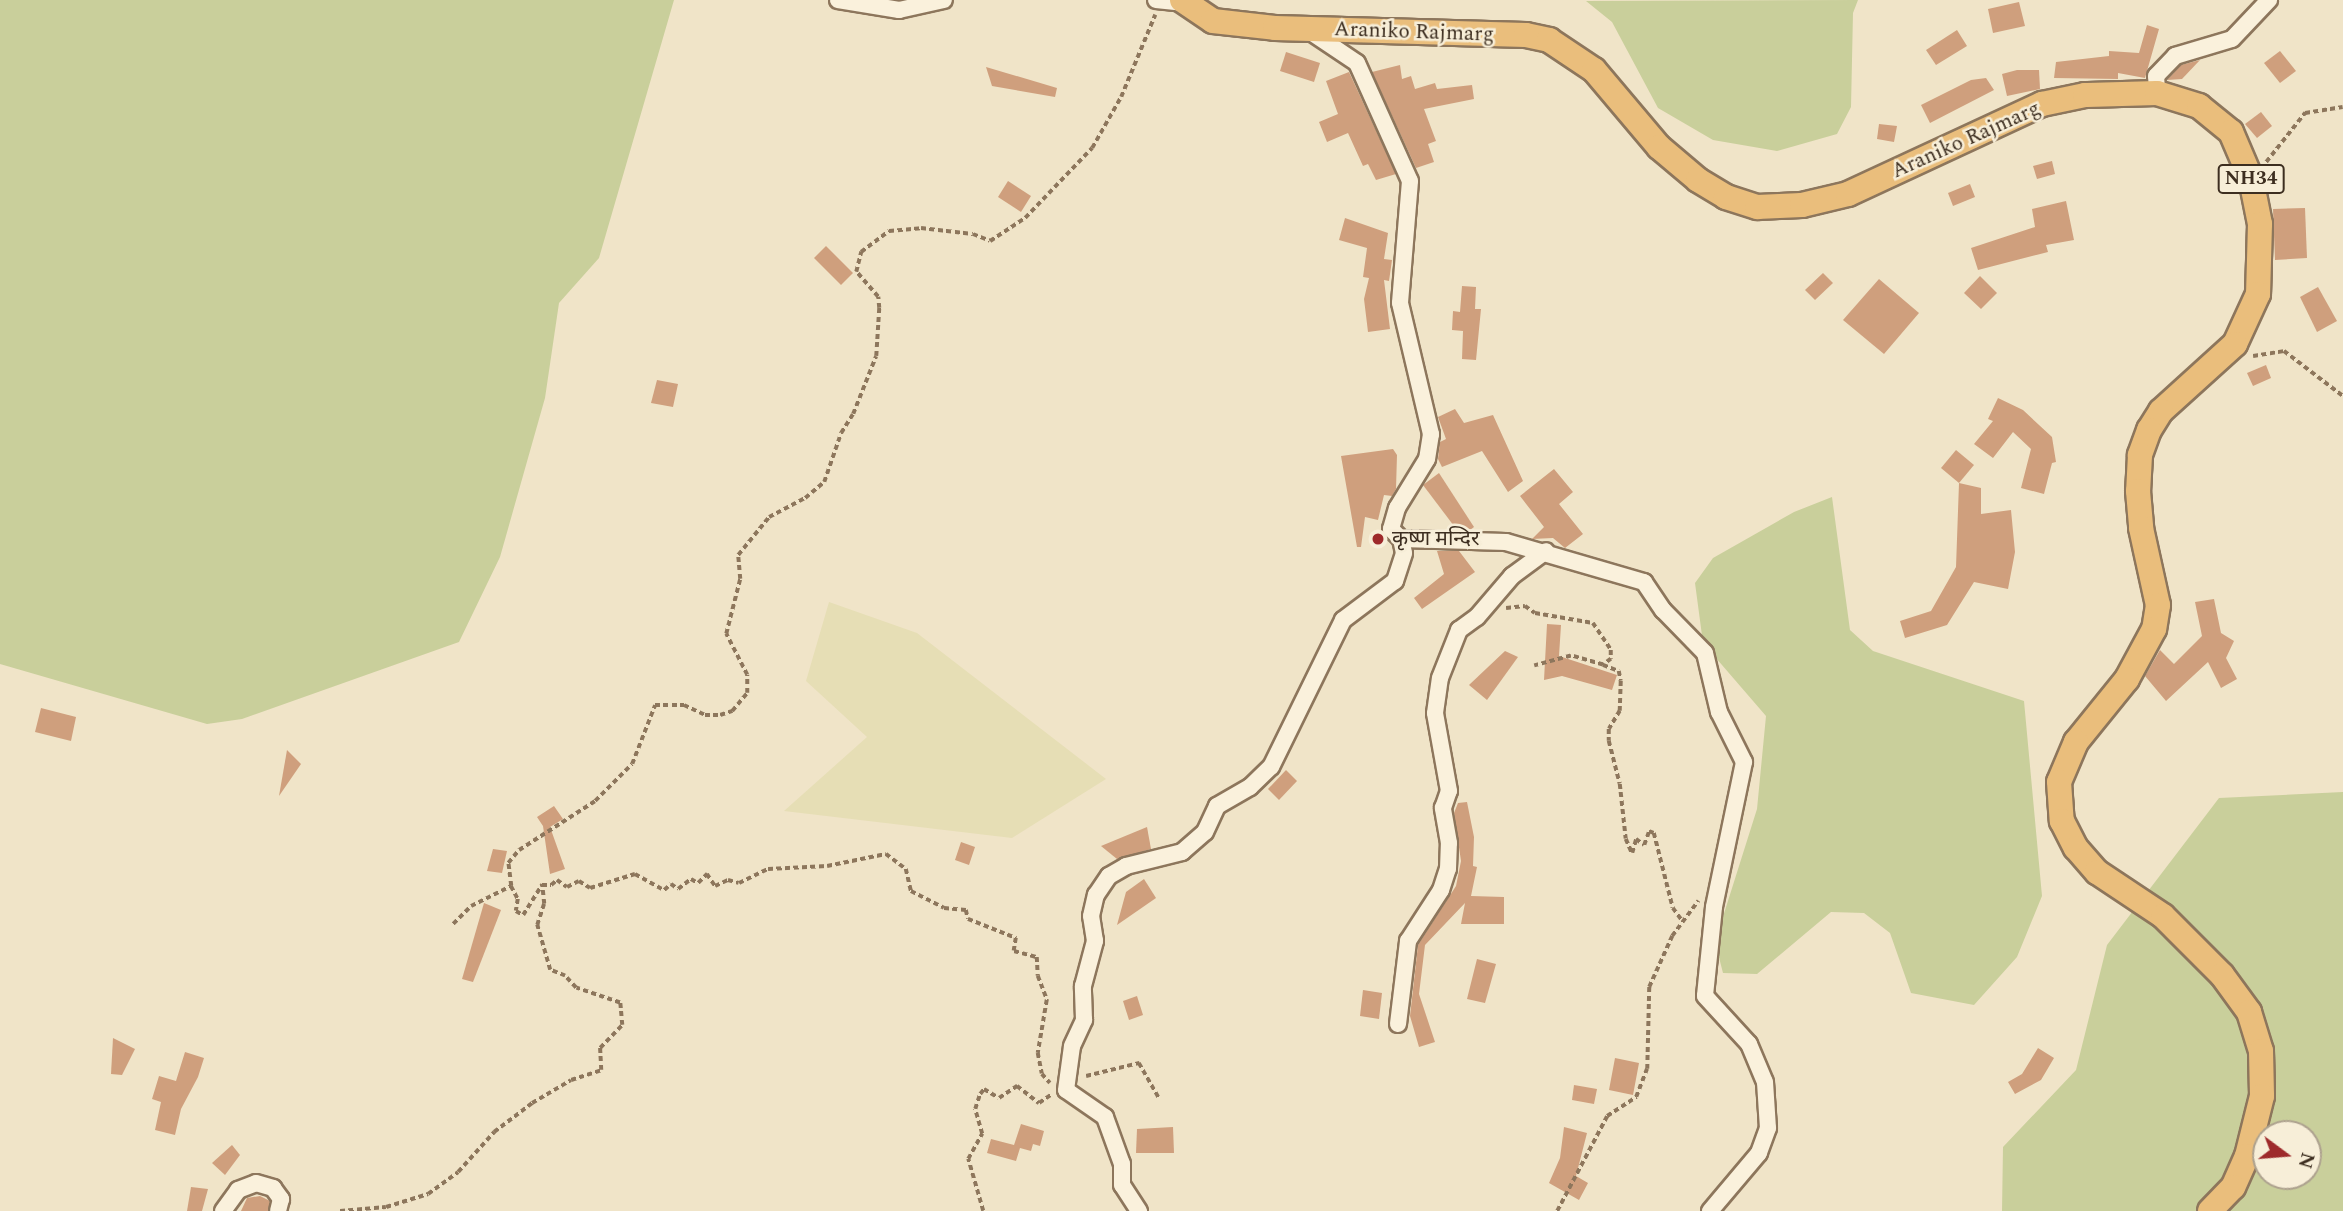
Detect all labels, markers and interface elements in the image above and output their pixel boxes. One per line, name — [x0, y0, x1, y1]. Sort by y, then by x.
street label: Araniko Rajmarg — [1334, 17, 1494, 47]
street label: Araniko Rajmarg — [1888, 96, 2044, 184]
road number: NH34 — [2216, 164, 2286, 195]
place label: कृष्ण मन्दिर — [1392, 526, 1480, 552]
marker: कृष्ण मन्दिर — [1370, 531, 1386, 547]
north arrow — [2252, 1120, 2322, 1190]
text: N — [2290, 1149, 2322, 1172]

